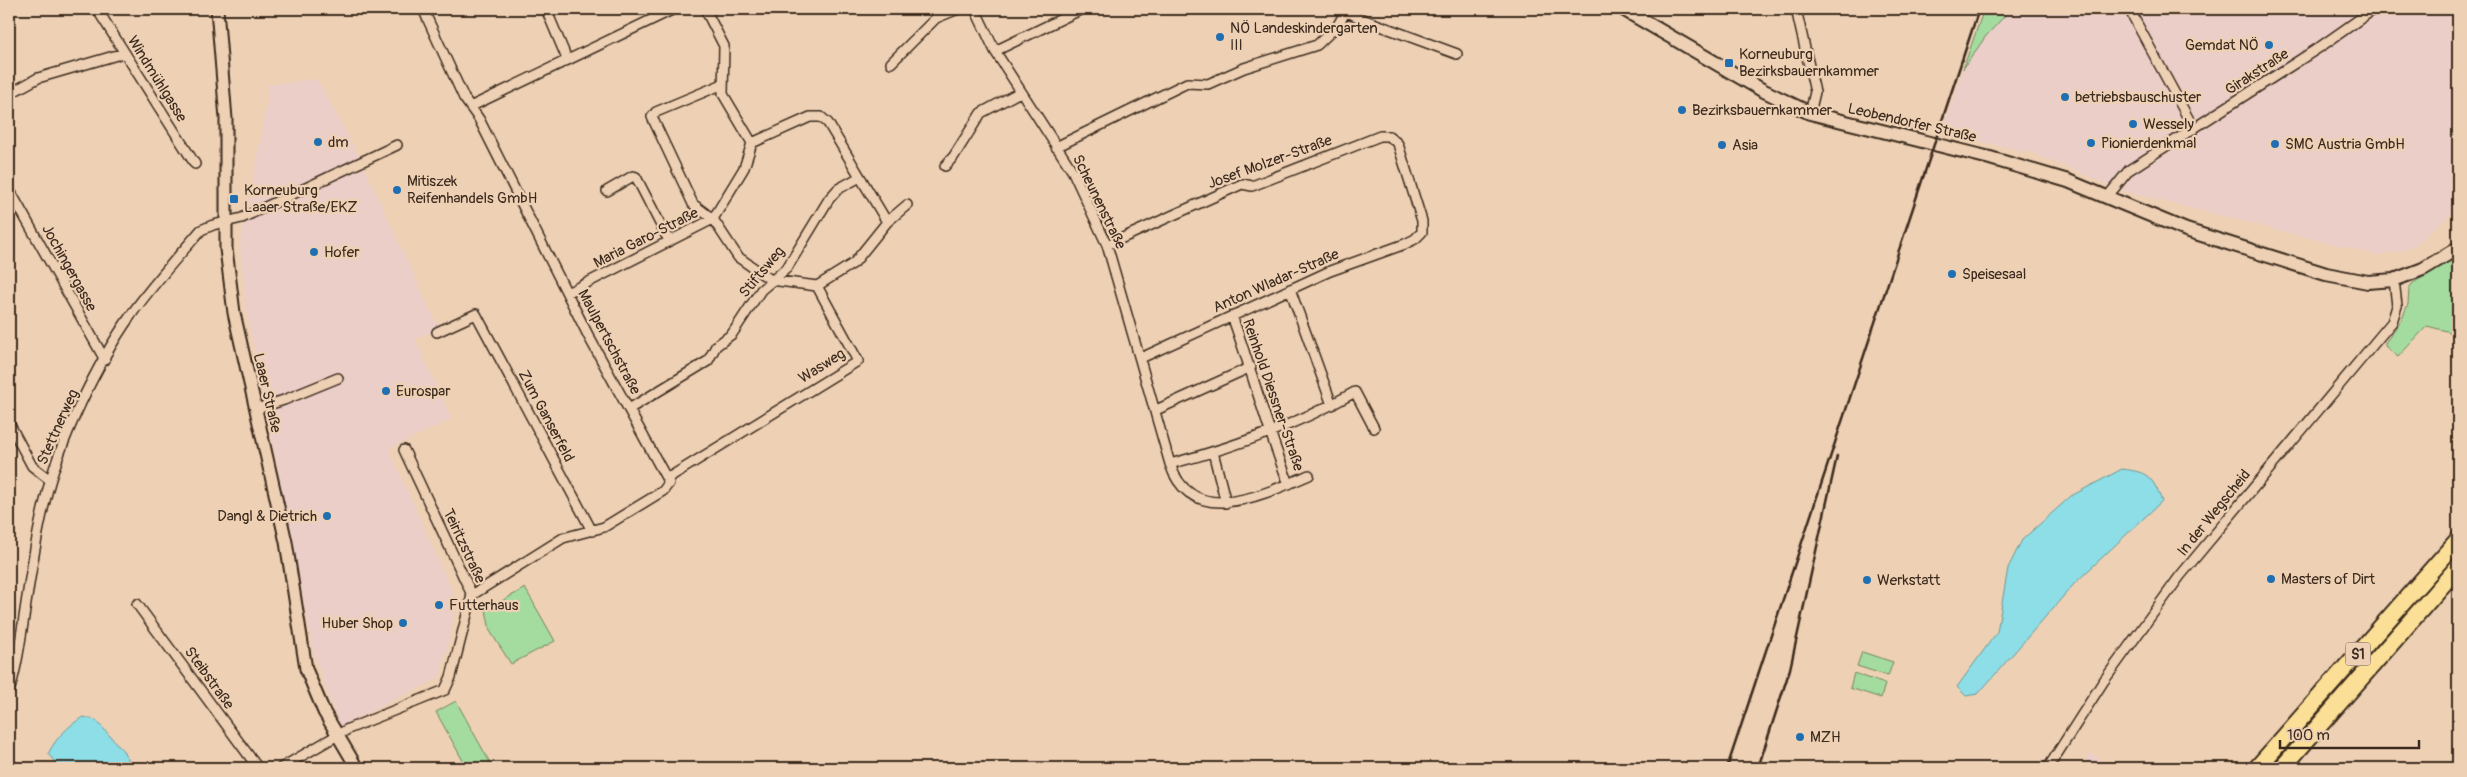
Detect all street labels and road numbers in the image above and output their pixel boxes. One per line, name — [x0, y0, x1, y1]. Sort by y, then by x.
street label: Windmühlgasse — [123, 32, 191, 126]
street label: Girakstraße — [2222, 44, 2293, 100]
street label: Leobendorfer Straße — [1846, 99, 1979, 147]
street label: Josef Molzer-Straße — [1205, 131, 1335, 193]
street label: Scheunenstraße — [1068, 152, 1130, 253]
street label: Maria Garo-Straße — [590, 203, 702, 273]
street label: Jochingergasse — [37, 221, 101, 315]
street label: Stiftsweg — [735, 242, 789, 302]
street label: Anton Wladar-Straße — [1210, 244, 1342, 317]
street label: Maulpertschstraße — [573, 286, 645, 398]
street label: Reinhold Diessner-Straße — [1238, 316, 1308, 474]
street label: Wasweg — [795, 344, 849, 388]
street label: Laaer Straße — [249, 351, 286, 435]
street label: Zum Ganserfeld — [514, 367, 578, 465]
street label: Stettnerweg — [33, 386, 83, 468]
street label: In der Wegscheid — [2173, 466, 2255, 560]
street label: Teiritzstraße — [438, 506, 490, 587]
road number: S1 — [2346, 642, 2370, 666]
street label: Steibstraße — [180, 643, 238, 714]

